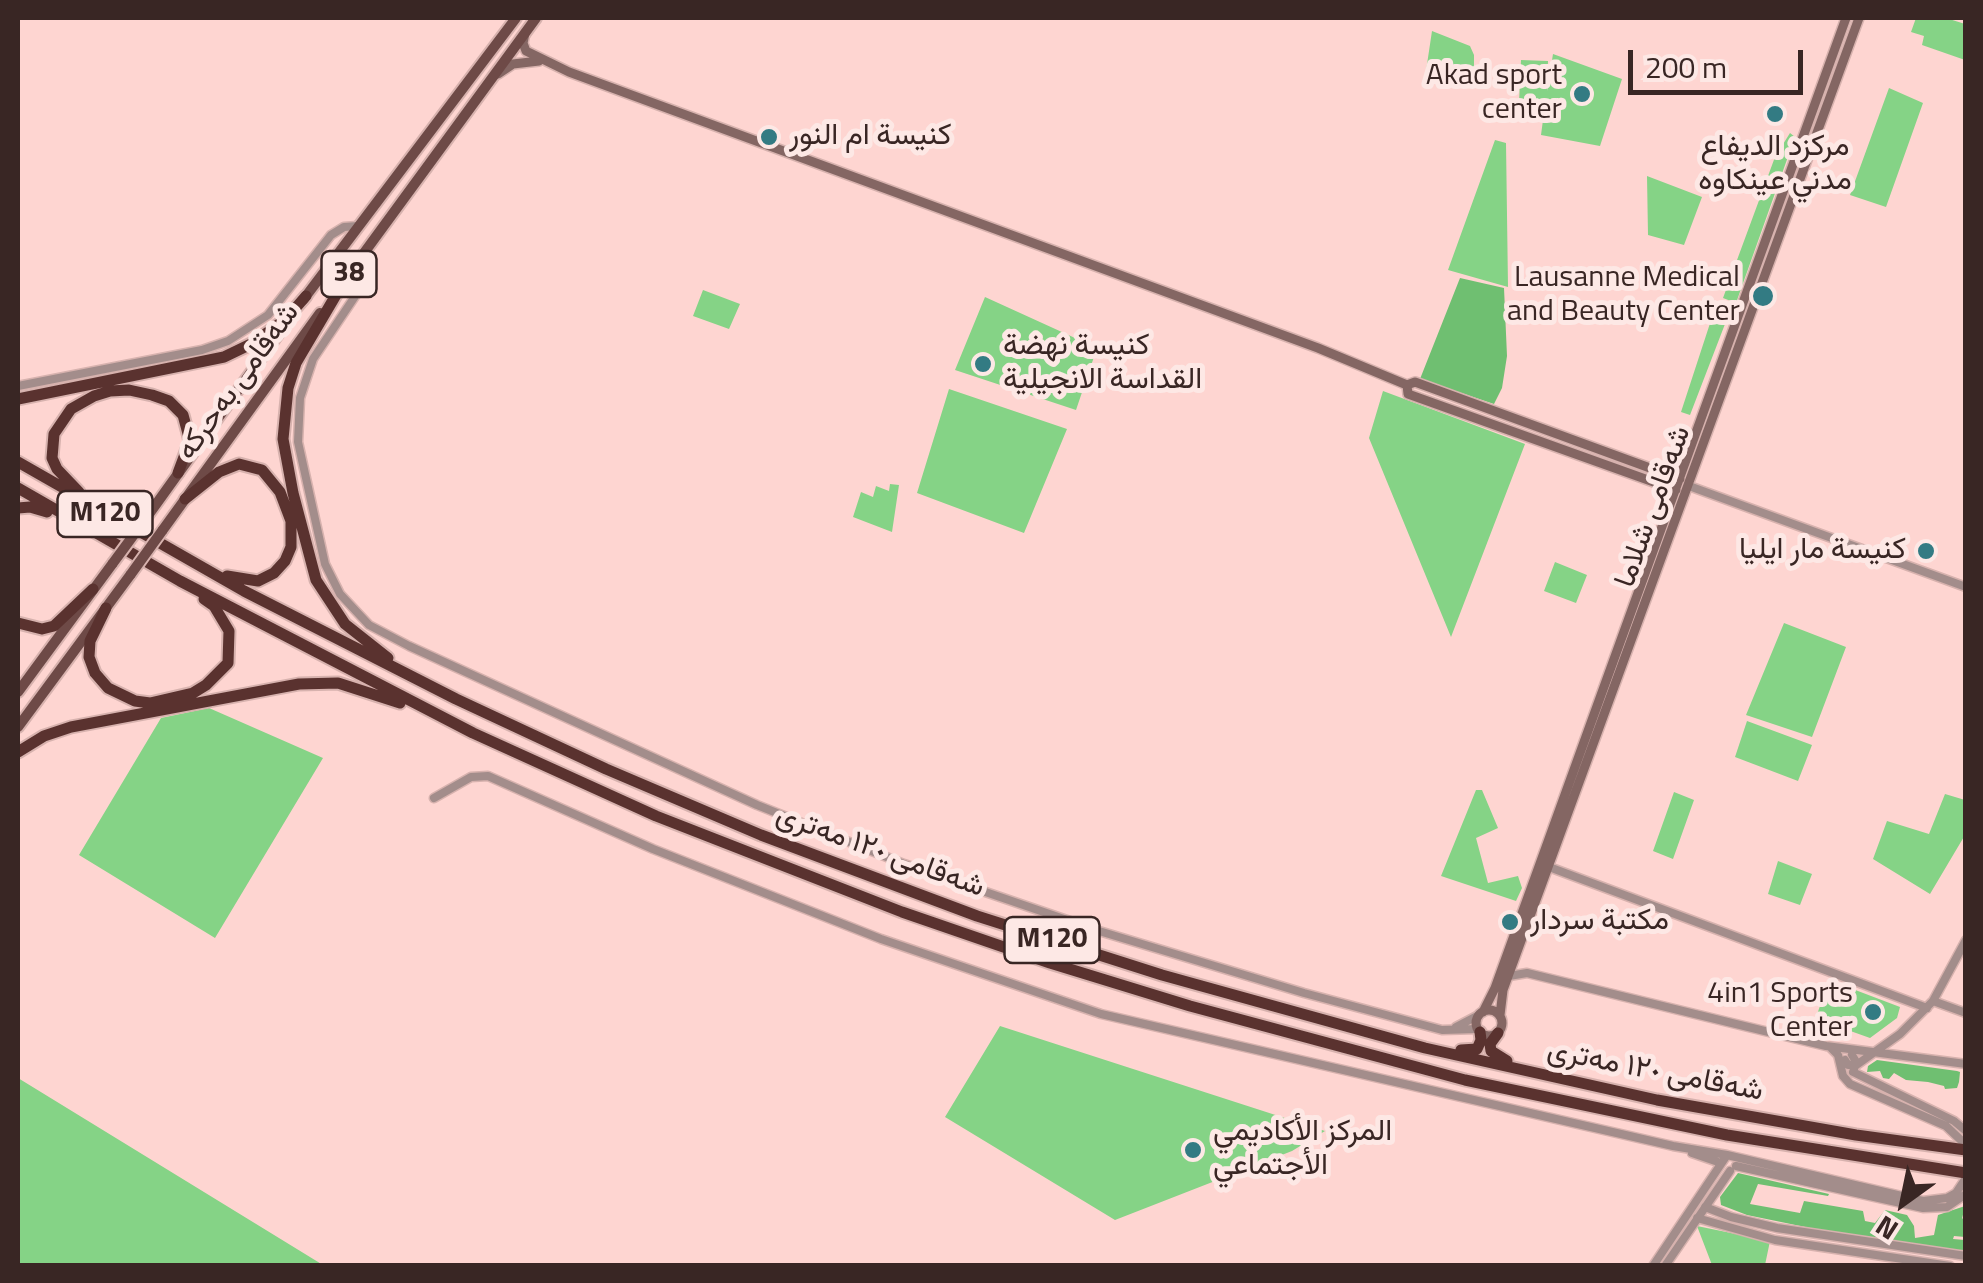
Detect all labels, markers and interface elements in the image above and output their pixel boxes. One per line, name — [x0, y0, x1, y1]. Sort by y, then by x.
scale bar — [1633, 30, 1808, 92]
text: 200 m — [1645, 44, 1727, 90]
place label: Akad sport center — [1426, 59, 1562, 130]
marker: Akad sport center — [1571, 83, 1593, 105]
marker: مرکزد الدیفاع مدني عينكاوه — [1764, 103, 1786, 125]
place label: كنيسة ام النور — [789, 119, 952, 155]
marker: كنيسة ام النور — [758, 126, 780, 148]
place label: مرکزد الدیفاع مدني عينكاوه — [1698, 130, 1852, 200]
road number: 38 — [322, 251, 376, 297]
place label: Lausanne Medical and Beauty Center — [1507, 261, 1740, 332]
marker: Lausanne Medical and Beauty Center — [1750, 283, 1776, 309]
street label: شەقامی بەحرکە — [170, 296, 308, 468]
place label: كنيسة نهضة القداسة الانجيلية — [1003, 329, 1202, 400]
marker: كنيسة نهضة القداسة الانجيلية — [972, 353, 994, 375]
street label: شەقامی شلاما — [1608, 421, 1700, 593]
road number: M120 — [58, 491, 152, 537]
place label: كنيسة مار ايليا — [1739, 533, 1906, 569]
marker: كنيسة مار ايليا — [1915, 540, 1937, 562]
street label: شەقامی ١٢٠ مەتری — [771, 798, 989, 906]
place label: مكتبة سردار — [1530, 904, 1669, 940]
marker: مكتبة سردار — [1499, 911, 1521, 933]
road number: M120 — [1004, 917, 1100, 963]
place label: 4in1 Sports Center — [1707, 977, 1853, 1048]
marker: 4in1 Sports Center — [1862, 1001, 1884, 1023]
street label: شەقامی ١٢٠ مەتری — [1544, 1033, 1766, 1111]
place label: المركز الأكاديمي الأجتماعي — [1213, 1115, 1392, 1186]
marker: المركز الأكاديمي الأجتماعي — [1182, 1139, 1204, 1161]
north arrow — [1853, 1153, 1953, 1253]
text: N — [1867, 1205, 1906, 1252]

